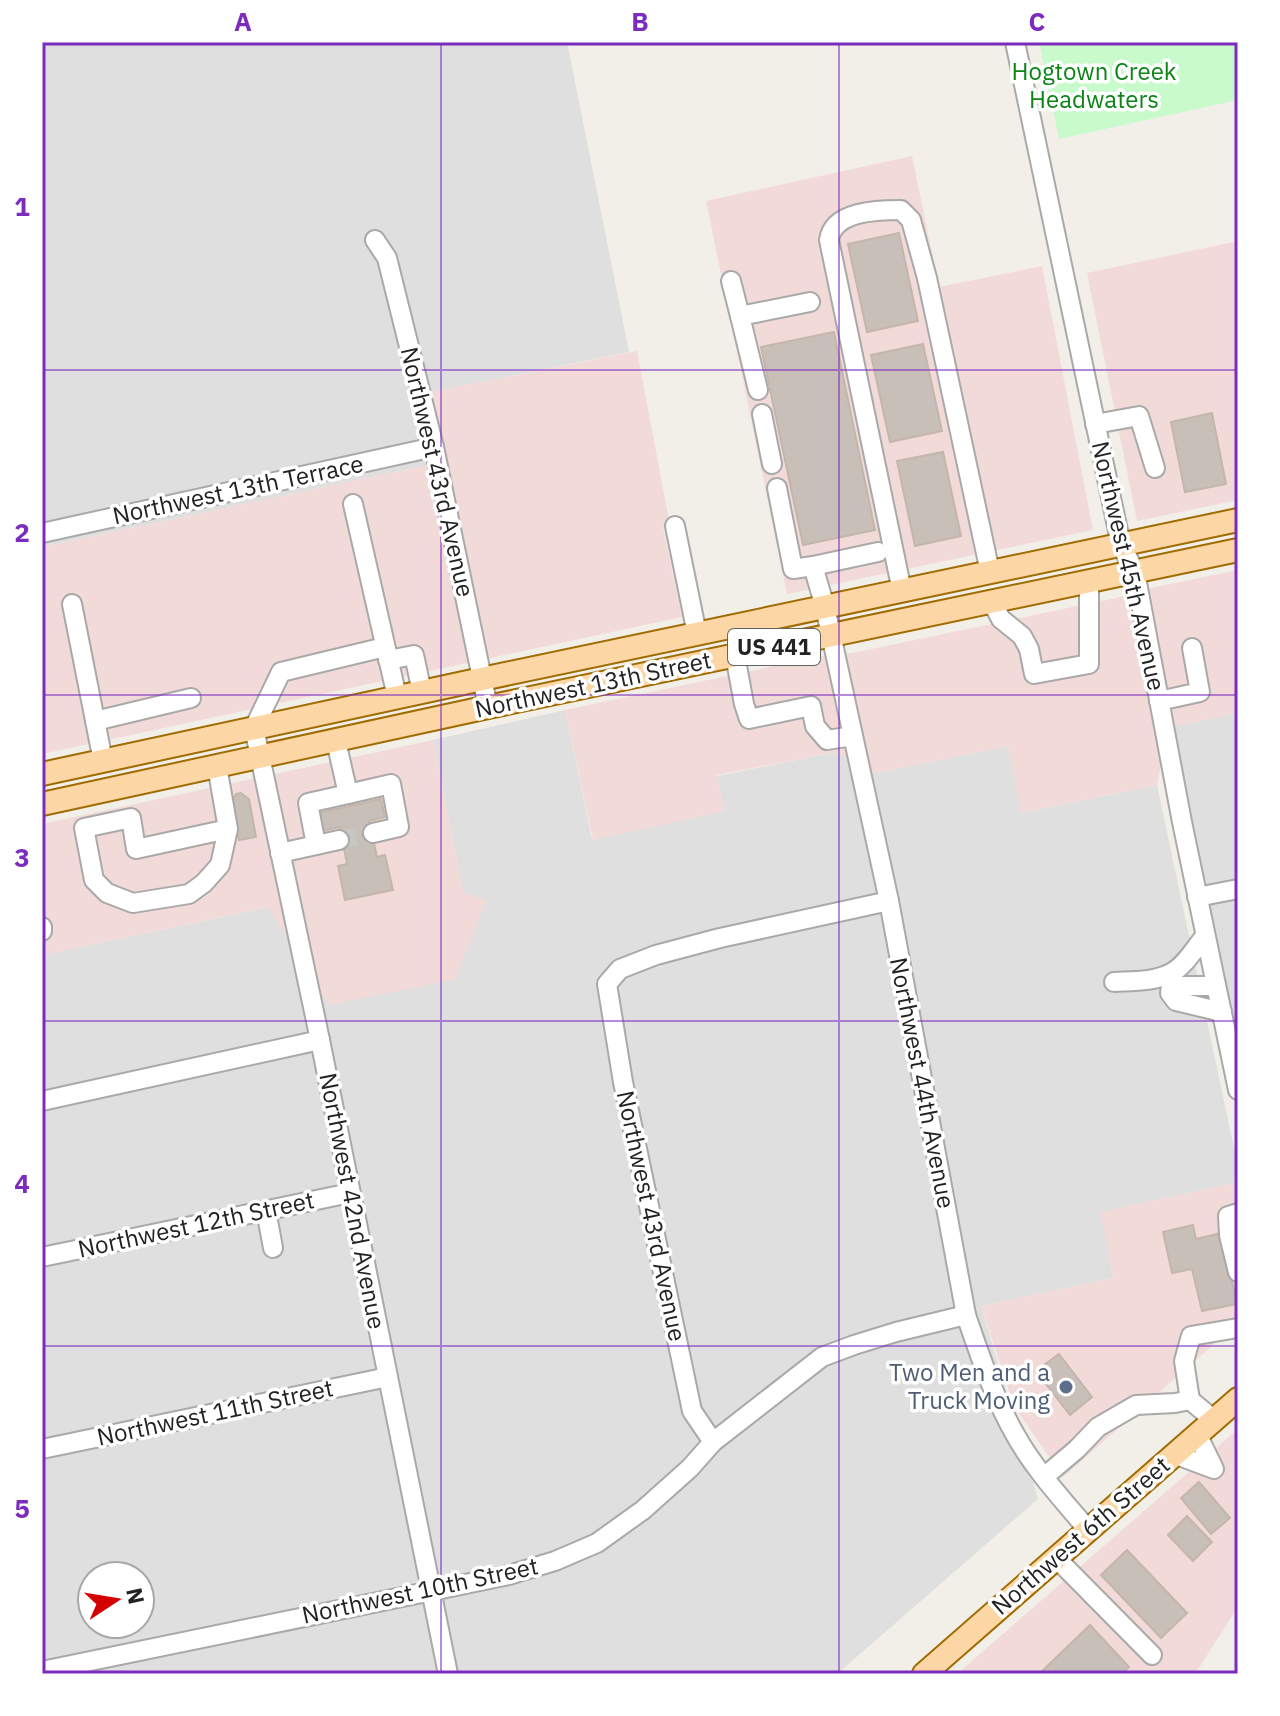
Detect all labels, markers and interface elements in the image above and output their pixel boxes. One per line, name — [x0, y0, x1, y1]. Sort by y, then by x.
text: A — [234, 4, 252, 38]
text: B — [631, 4, 649, 38]
text: C — [1029, 4, 1046, 38]
park label: Hogtown Creek Headwaters — [1011, 55, 1177, 115]
text: 1 — [14, 189, 30, 223]
street label: Northwest 43rd Avenue — [394, 344, 482, 600]
street label: Northwest 45th Avenue — [1085, 438, 1173, 694]
street label: Northwest 13th Terrace — [109, 447, 366, 531]
text: 2 — [14, 515, 30, 549]
road number: US 441 — [728, 629, 820, 665]
street label: Northwest 13th Street — [472, 643, 714, 725]
text: 3 — [14, 840, 30, 874]
street label: Northwest 44th Avenue — [883, 955, 963, 1211]
street label: Northwest 42nd Avenue — [312, 1070, 394, 1332]
street label: Northwest 43rd Avenue — [610, 1087, 694, 1344]
text: 4 — [14, 1166, 30, 1200]
street label: Northwest 12th Street — [75, 1183, 317, 1265]
place label: Two Men and a Truck Moving — [889, 1356, 1050, 1416]
street label: Northwest 11th Street — [94, 1371, 336, 1453]
marker: Two Men and a Truck Moving — [1057, 1378, 1075, 1396]
street label: Northwest 6th Street — [984, 1449, 1176, 1622]
text: 5 — [14, 1491, 30, 1525]
street label: Northwest 10th Street — [299, 1549, 541, 1631]
north arrow — [76, 1560, 156, 1640]
text: N — [120, 1585, 152, 1607]

